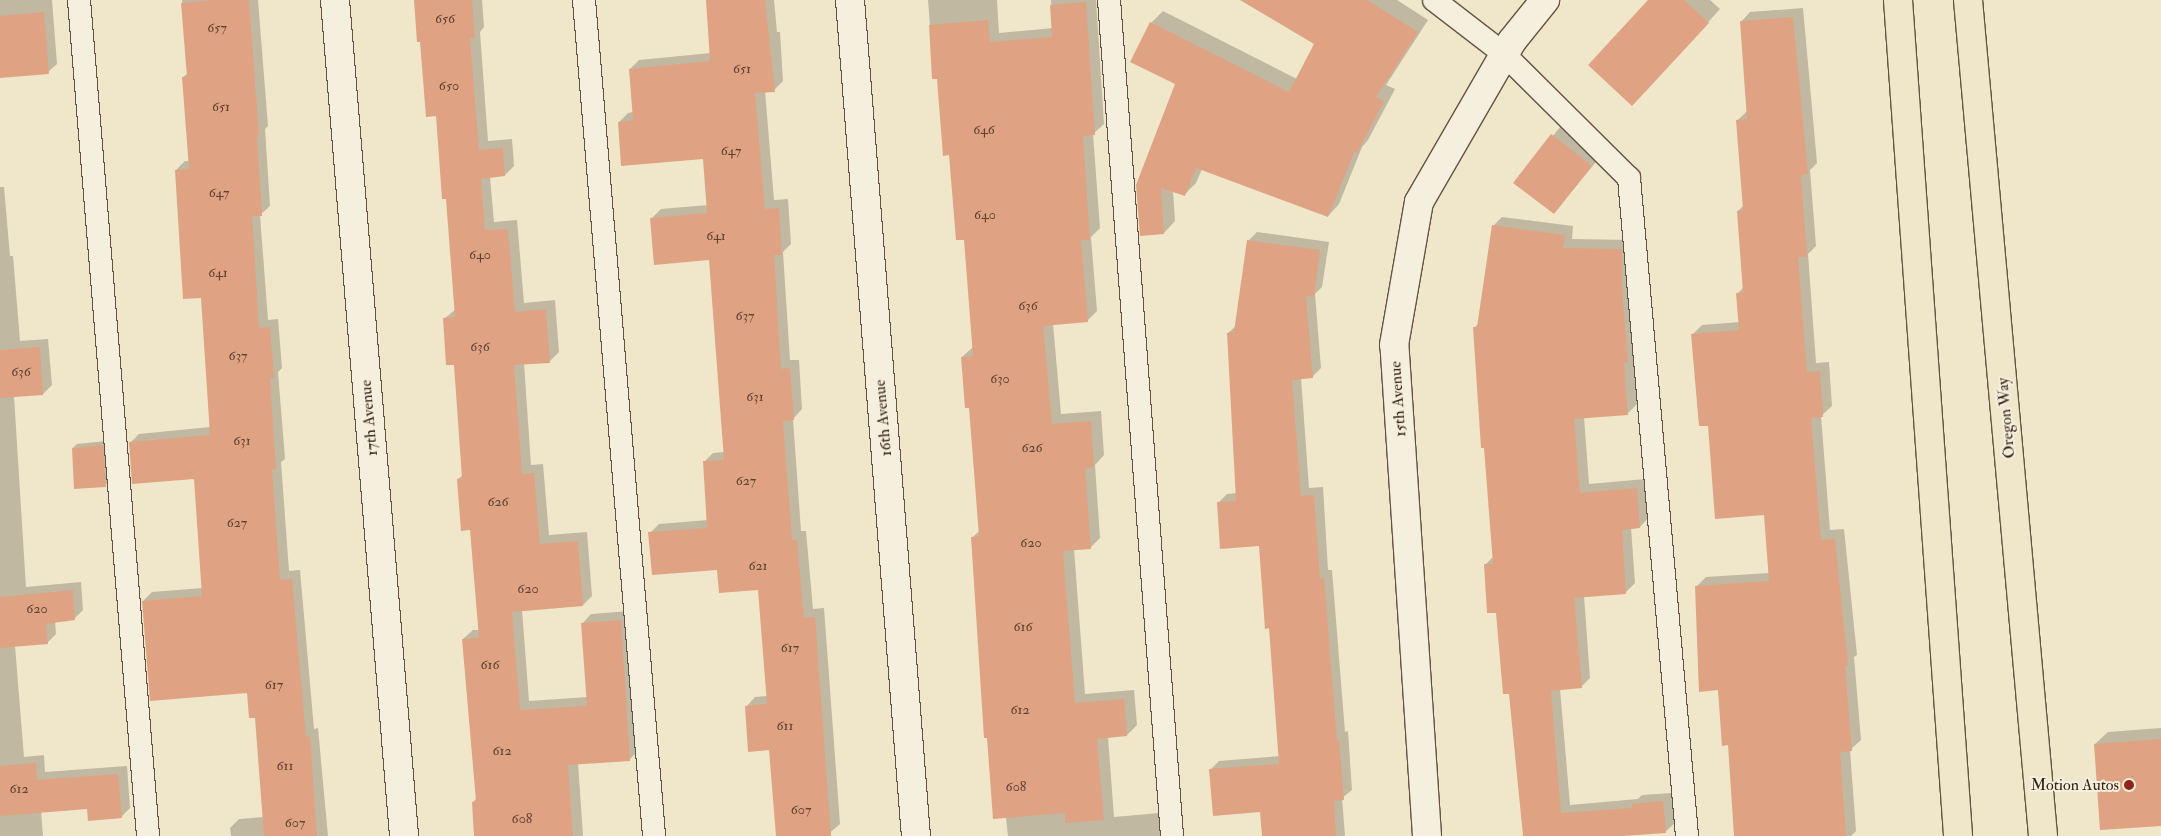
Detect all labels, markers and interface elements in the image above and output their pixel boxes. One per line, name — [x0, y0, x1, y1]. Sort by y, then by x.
house number: 656 — [435, 11, 455, 27]
house number: 657 — [207, 20, 227, 36]
house number: 651 — [733, 61, 751, 77]
house number: 650 — [439, 78, 459, 94]
house number: 651 — [212, 99, 230, 115]
house number: 646 — [973, 122, 995, 138]
house number: 647 — [721, 143, 741, 159]
house number: 647 — [209, 185, 229, 201]
house number: 640 — [974, 207, 996, 223]
house number: 641 — [706, 228, 726, 244]
house number: 640 — [469, 247, 491, 263]
house number: 641 — [208, 265, 228, 281]
house number: 636 — [1018, 298, 1038, 314]
house number: 637 — [736, 308, 754, 324]
house number: 636 — [470, 339, 490, 355]
house number: 637 — [229, 348, 247, 364]
street label: 15th Avenue — [1386, 360, 1410, 438]
house number: 636 — [11, 364, 31, 380]
house number: 630 — [990, 371, 1010, 387]
street label: Oregon Way — [1993, 377, 2019, 459]
street label: 17th Avenue — [356, 379, 382, 457]
street label: 16th Avenue — [870, 379, 896, 457]
house number: 631 — [746, 389, 764, 405]
house number: 631 — [233, 433, 251, 449]
house number: 626 — [1021, 440, 1043, 456]
house number: 627 — [736, 473, 756, 489]
house number: 626 — [487, 494, 509, 510]
house number: 627 — [227, 515, 247, 531]
house number: 620 — [1020, 535, 1042, 551]
house number: 621 — [748, 558, 768, 574]
house number: 620 — [517, 581, 539, 597]
house number: 620 — [26, 601, 48, 617]
house number: 616 — [1014, 619, 1032, 635]
house number: 617 — [781, 640, 799, 656]
house number: 616 — [481, 657, 499, 673]
house number: 617 — [265, 677, 283, 693]
house number: 612 — [1010, 702, 1030, 718]
house number: 611 — [777, 718, 793, 734]
house number: 612 — [492, 743, 512, 759]
house number: 611 — [277, 758, 293, 774]
place label: Motion Autos — [2031, 775, 2119, 795]
house number: 608 — [1006, 779, 1026, 795]
marker: Motion Autos — [2123, 779, 2135, 791]
house number: 612 — [9, 781, 29, 797]
house number: 607 — [791, 802, 811, 818]
house number: 608 — [512, 811, 532, 827]
house number: 607 — [285, 815, 305, 831]

